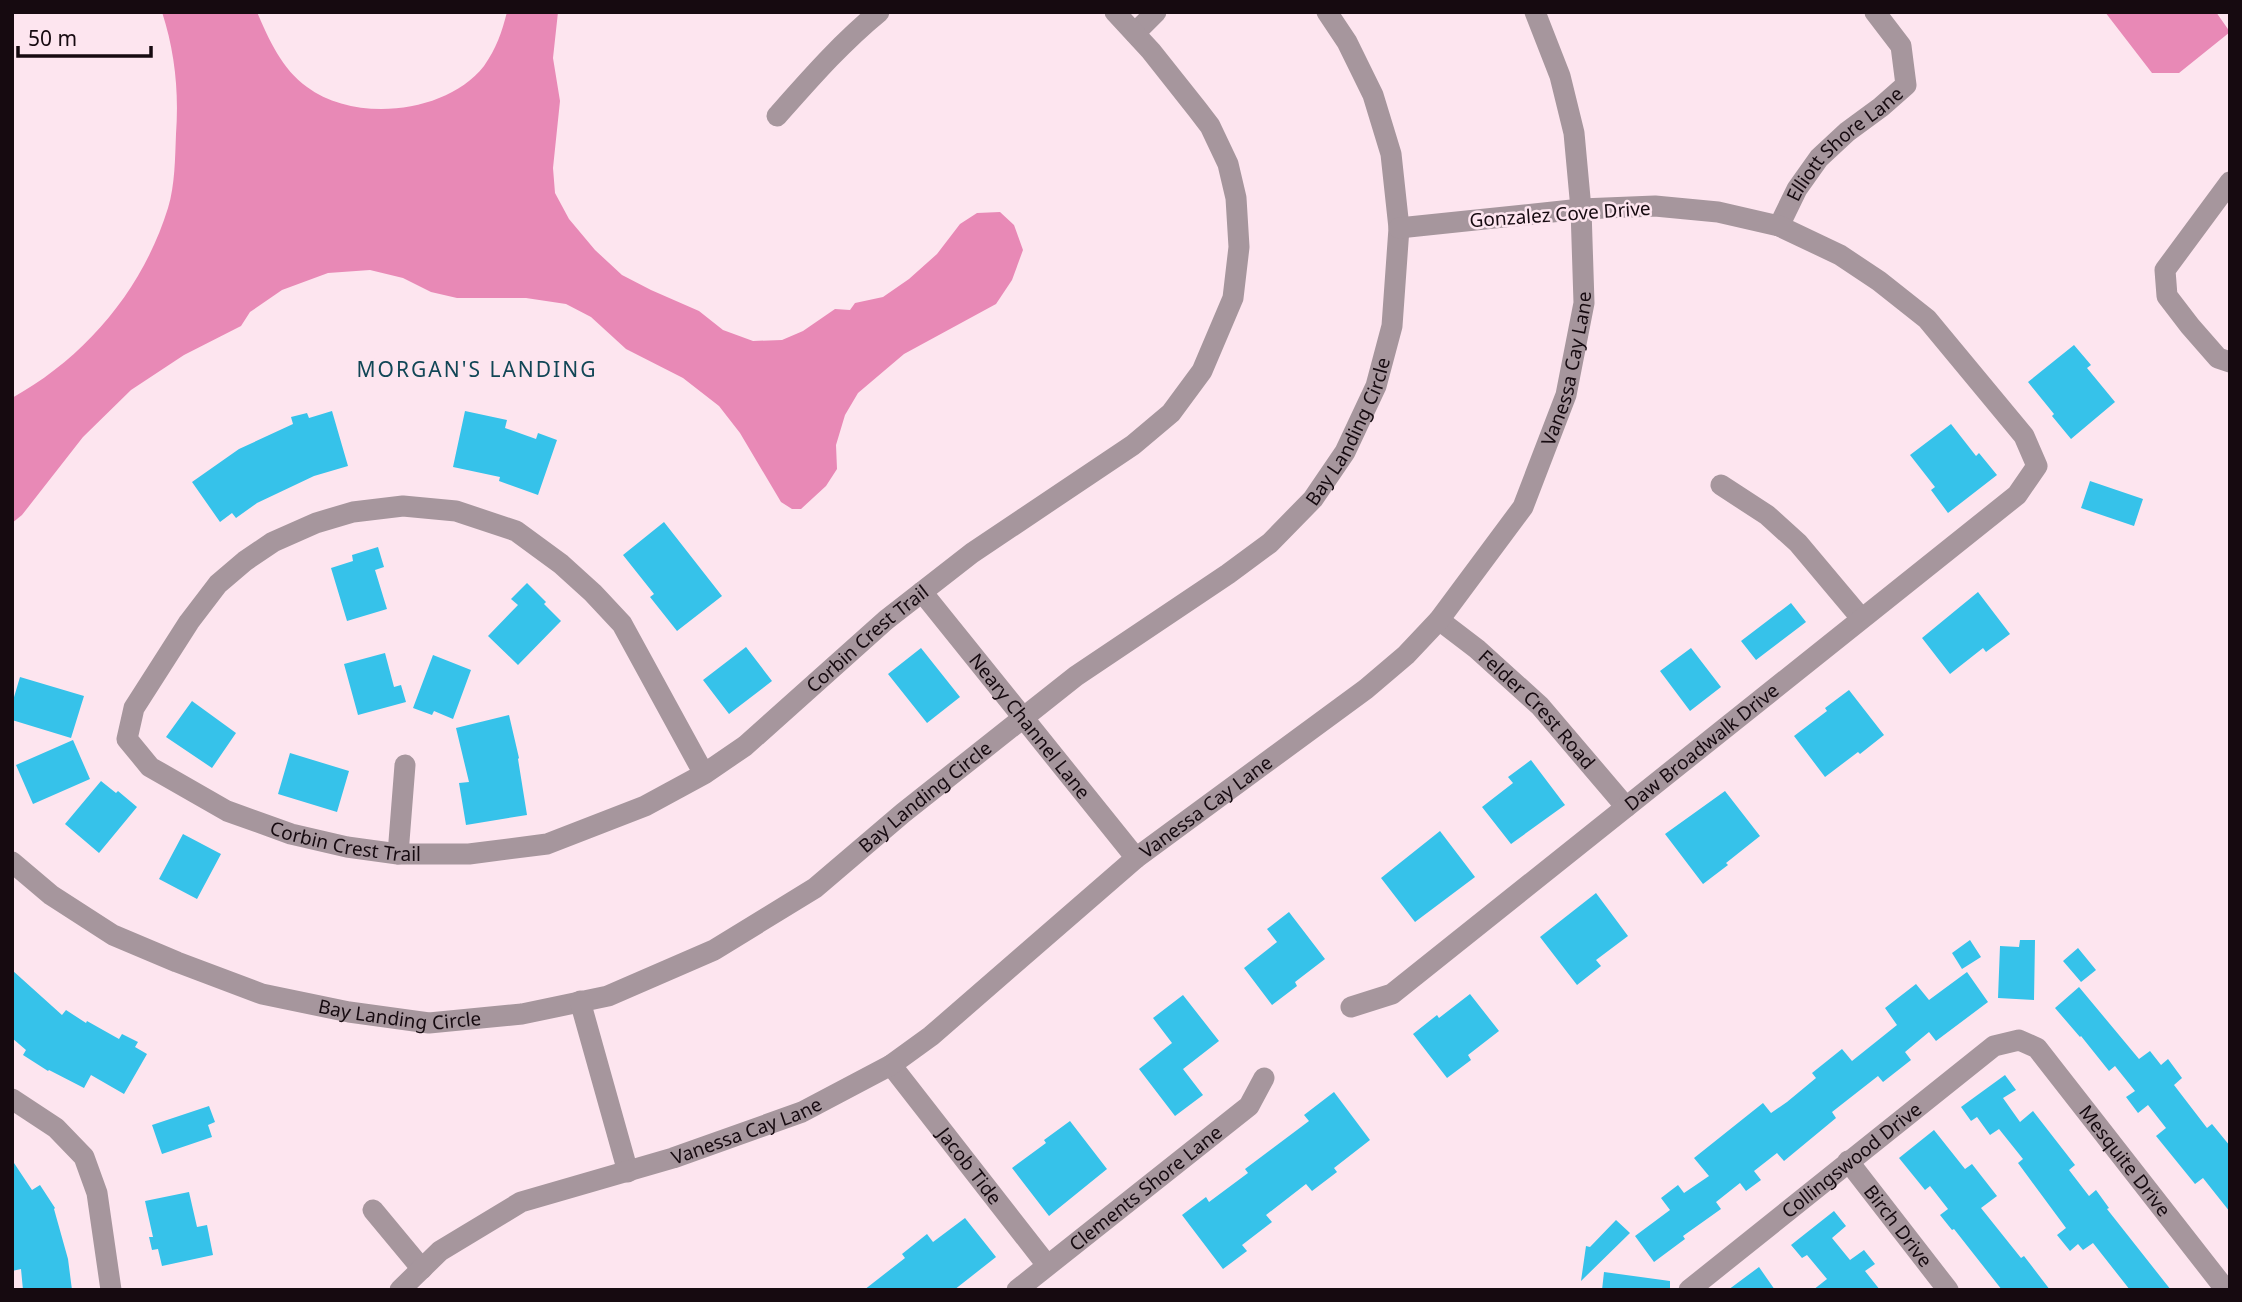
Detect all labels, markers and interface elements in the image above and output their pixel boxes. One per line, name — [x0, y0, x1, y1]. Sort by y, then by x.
scale bar — [18, 14, 150, 58]
text: 50 m — [28, 24, 77, 52]
street label: Elliott Shore Lane — [1780, 81, 1908, 205]
street label: Gonzalez Cove Drive — [1469, 195, 1651, 233]
street label: Vanessa Cay Lane — [1535, 291, 1597, 449]
street label: Bay Landing Circle — [1299, 354, 1396, 511]
district label: MORGAN'S LANDING — [357, 355, 597, 383]
street label: Corbin Crest Trail — [801, 579, 934, 698]
street label: Felder Crest Road — [1473, 644, 1601, 775]
street label: Neary Channel Lane — [963, 648, 1096, 804]
street label: Daw Broadwalk Drive — [1619, 677, 1784, 817]
street label: Bay Landing Circle — [853, 735, 997, 858]
street label: Vanessa Cay Lane — [1134, 749, 1277, 864]
street label: Corbin Crest Trail — [266, 815, 421, 867]
street label: Bay Landing Circle — [316, 993, 482, 1036]
street label: Vanessa Cay Lane — [668, 1091, 826, 1171]
street label: Collingswood Drive — [1776, 1096, 1927, 1224]
street label: Mesquite Drive — [2073, 1100, 2177, 1222]
street label: Clements Shore Lane — [1063, 1119, 1228, 1257]
street label: Jacob Tide — [930, 1120, 1008, 1210]
street label: Birch Drive — [1858, 1179, 1938, 1272]

